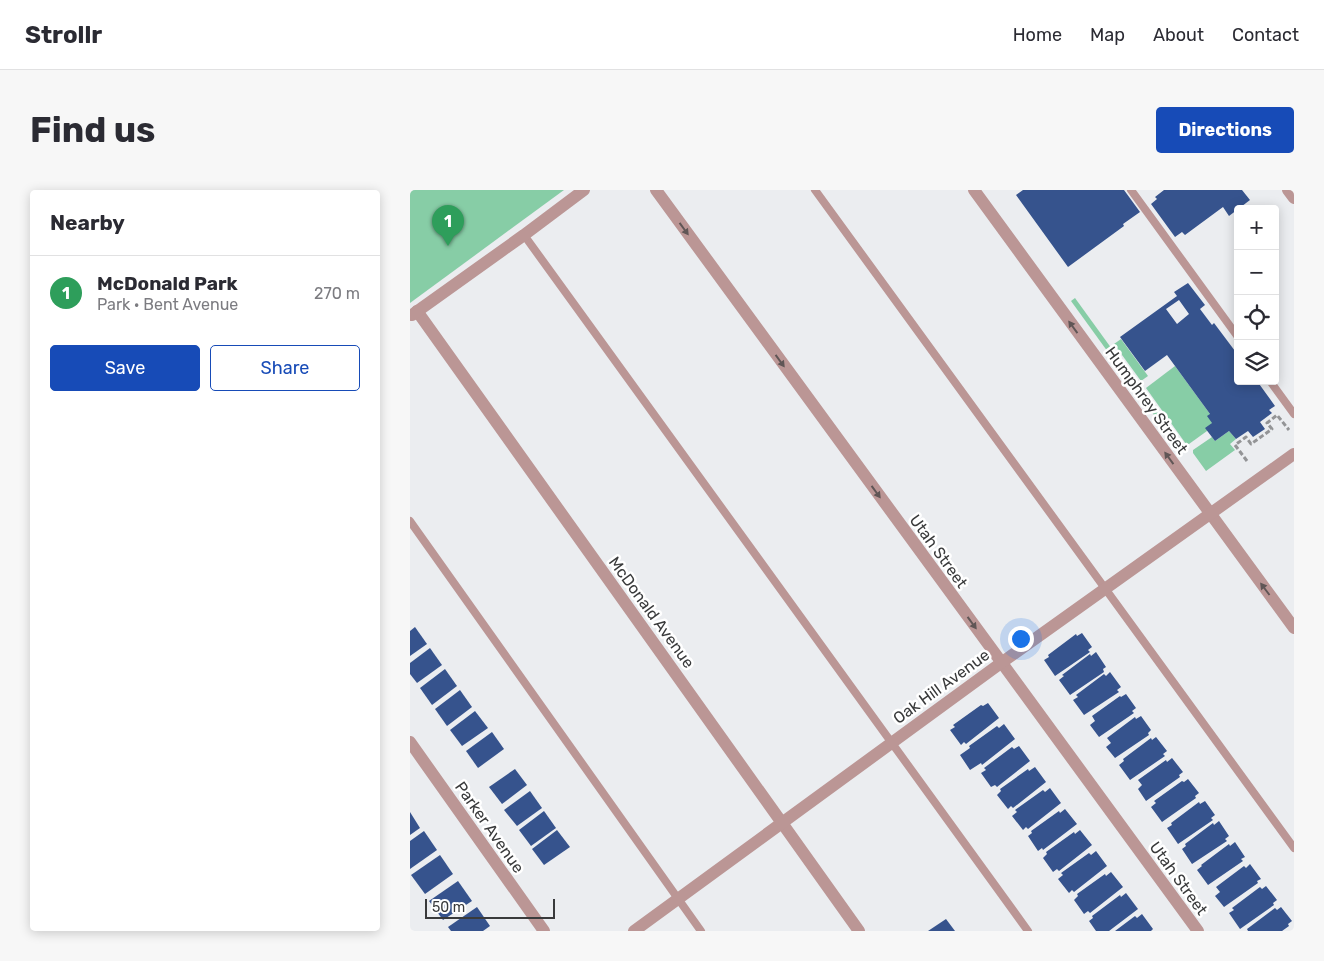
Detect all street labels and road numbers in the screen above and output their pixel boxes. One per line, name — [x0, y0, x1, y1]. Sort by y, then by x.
street label: Humphrey Street — [1101, 343, 1192, 458]
street label: Utah Street — [906, 511, 972, 592]
street label: McDonald Avenue — [605, 553, 698, 672]
street label: Oak Hill Avenue — [889, 645, 993, 728]
street label: Parker Avenue — [451, 778, 528, 877]
street label: Utah Street — [1146, 838, 1212, 919]

